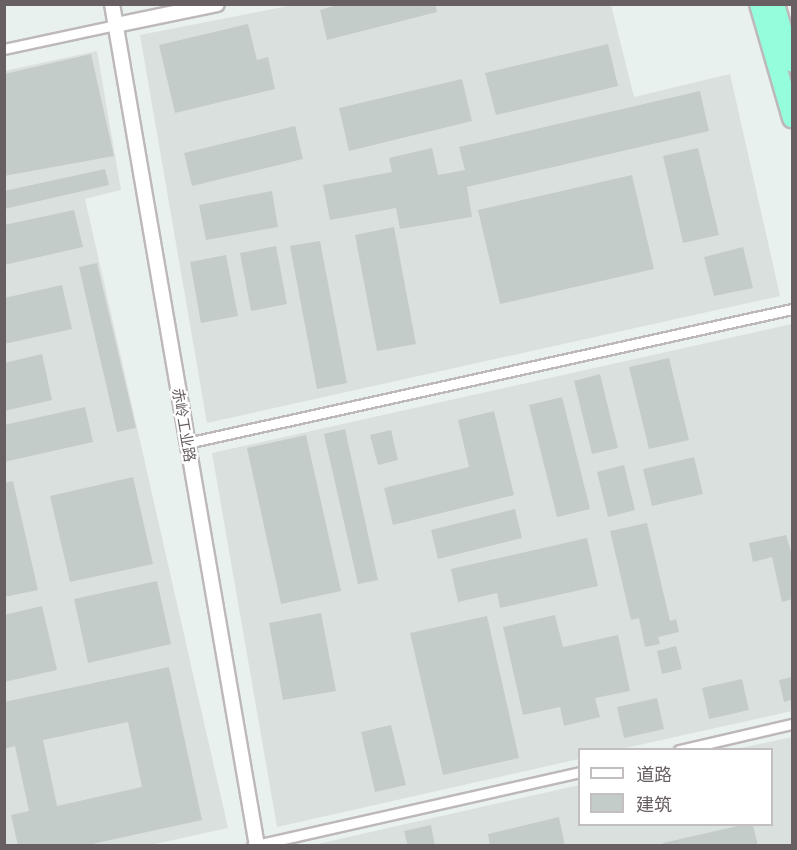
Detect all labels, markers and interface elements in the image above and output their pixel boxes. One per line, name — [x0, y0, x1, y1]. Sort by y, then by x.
street label: 赤岭工业路 — [169, 387, 199, 463]
legend — [578, 748, 773, 826]
text: 道路 — [636, 763, 672, 785]
text: 建筑 — [636, 793, 672, 815]

